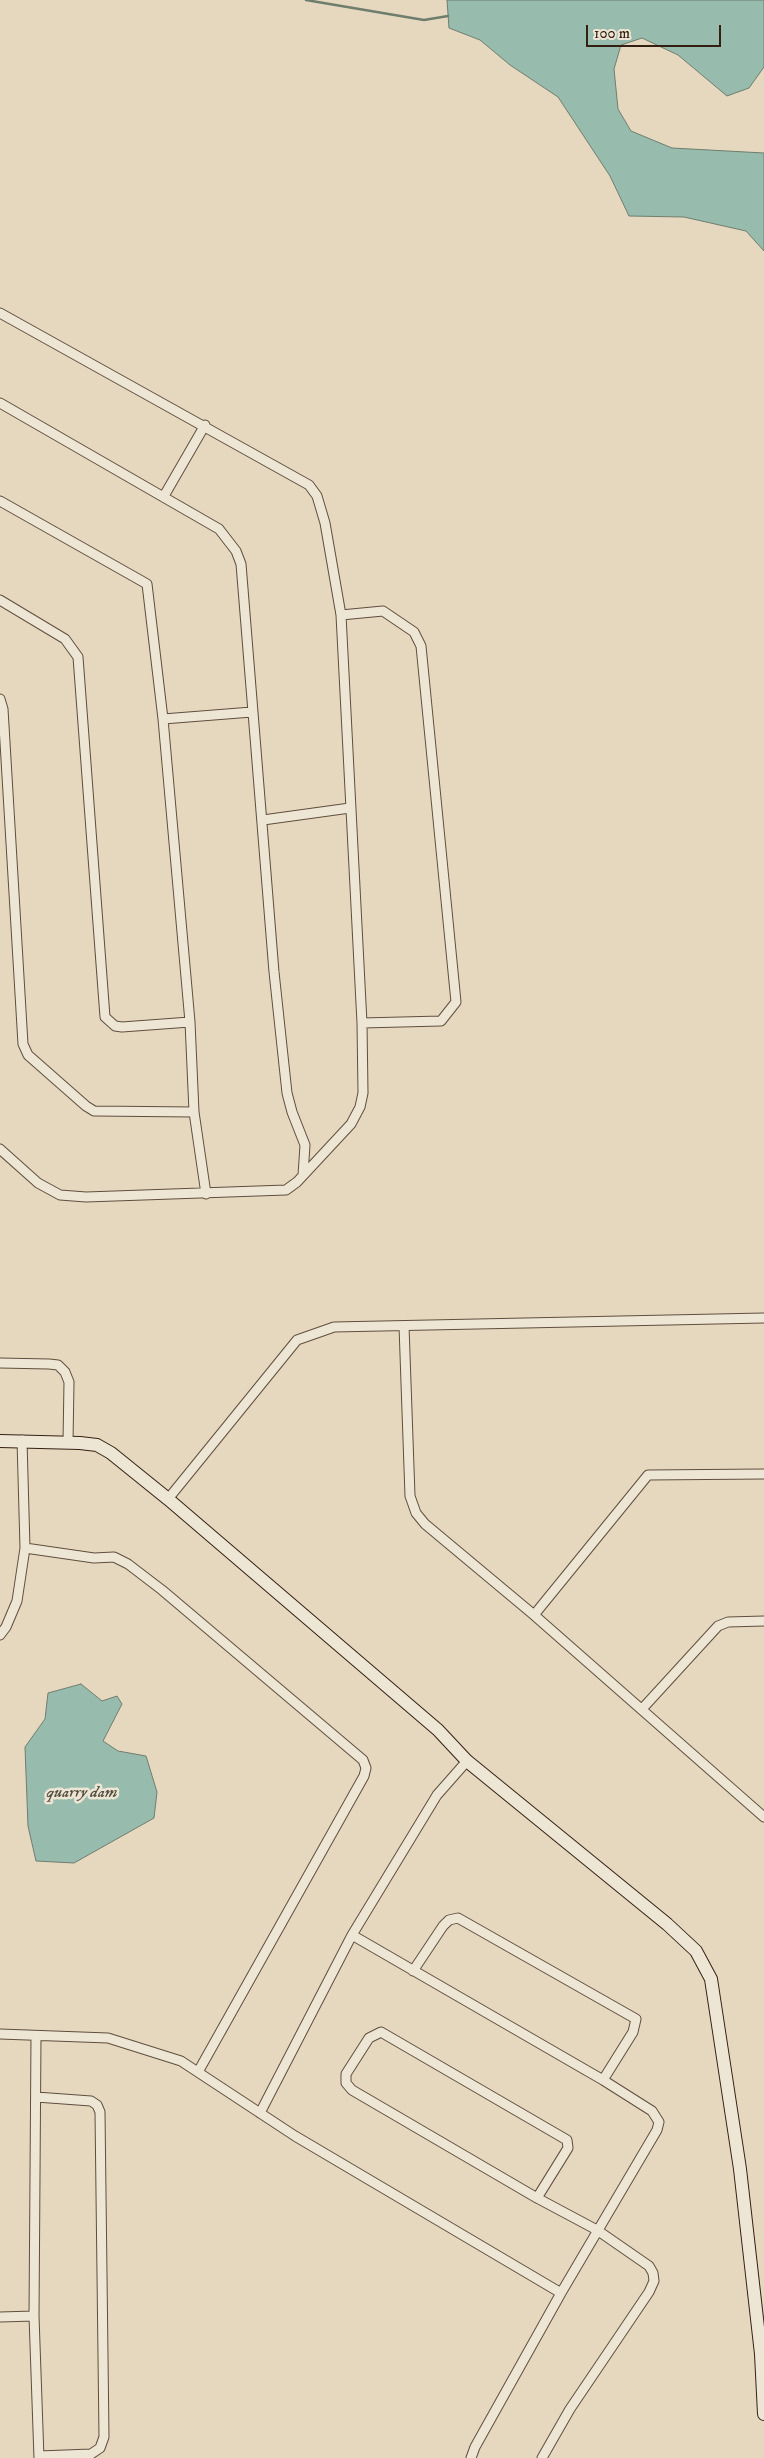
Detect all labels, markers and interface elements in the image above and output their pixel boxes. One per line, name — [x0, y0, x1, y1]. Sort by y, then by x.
scale bar — [589, 15, 724, 47]
text: 100 m — [594, 24, 630, 43]
water label: quarry dam — [47, 1784, 117, 1804]

